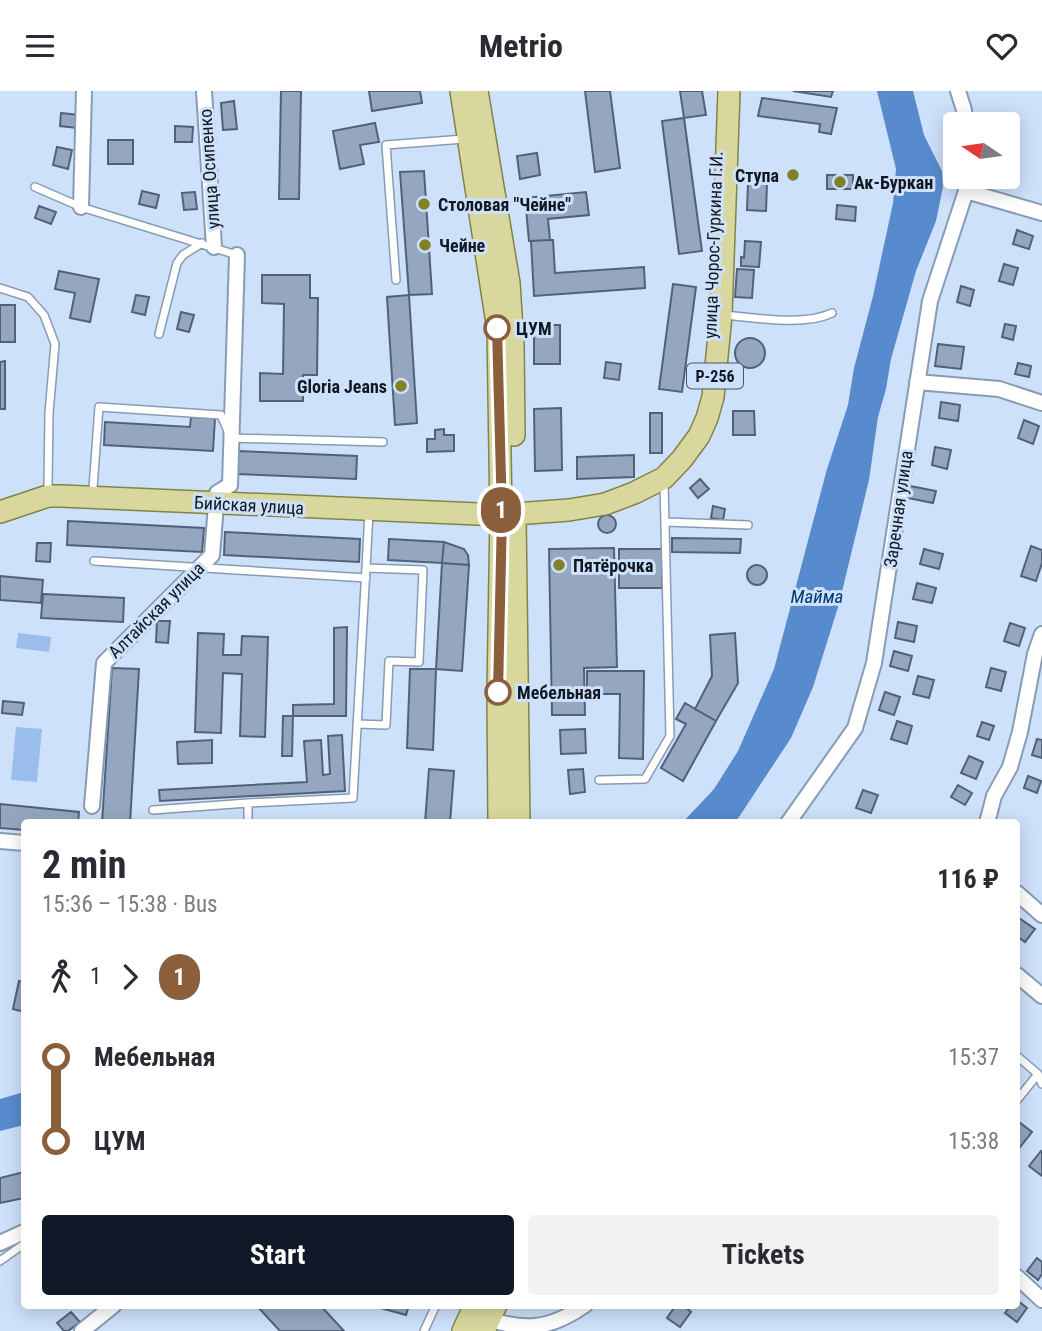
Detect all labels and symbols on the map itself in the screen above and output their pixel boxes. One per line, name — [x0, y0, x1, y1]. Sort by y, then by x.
street label: улица Осипенко — [194, 108, 224, 230]
north arrow — [943, 112, 1020, 189]
street label: улица Чорос-Гуркина Г.И. — [699, 151, 727, 339]
place label: Ступа — [735, 165, 779, 186]
marker: Ступа — [785, 167, 801, 183]
place label: Ак-Буркан — [854, 172, 933, 193]
marker: Ак-Буркан — [832, 174, 848, 190]
place label: Столовая "Чейне" — [438, 194, 571, 215]
marker: Столовая "Чейне" — [416, 196, 432, 212]
place label: Чейне — [439, 235, 486, 256]
marker: Чейне — [417, 237, 433, 253]
marker: ЦУМ — [484, 315, 510, 341]
place label: ЦУМ — [516, 318, 552, 339]
road number: Р-256 — [687, 363, 743, 389]
place label: Gloria Jeans — [297, 376, 387, 397]
marker: Gloria Jeans — [393, 378, 409, 394]
street label: Заречная улица — [879, 449, 917, 569]
line badge: 1 — [478, 487, 524, 533]
street label: Бийская улица — [193, 492, 305, 518]
place label: Пятёрочка — [573, 555, 653, 576]
marker: Пятёрочка — [551, 557, 567, 573]
street label: Алтайская улица — [104, 558, 208, 662]
water label: Майма — [791, 585, 843, 608]
marker: Мебельная — [485, 679, 511, 705]
place label: Мебельная — [517, 682, 601, 703]

